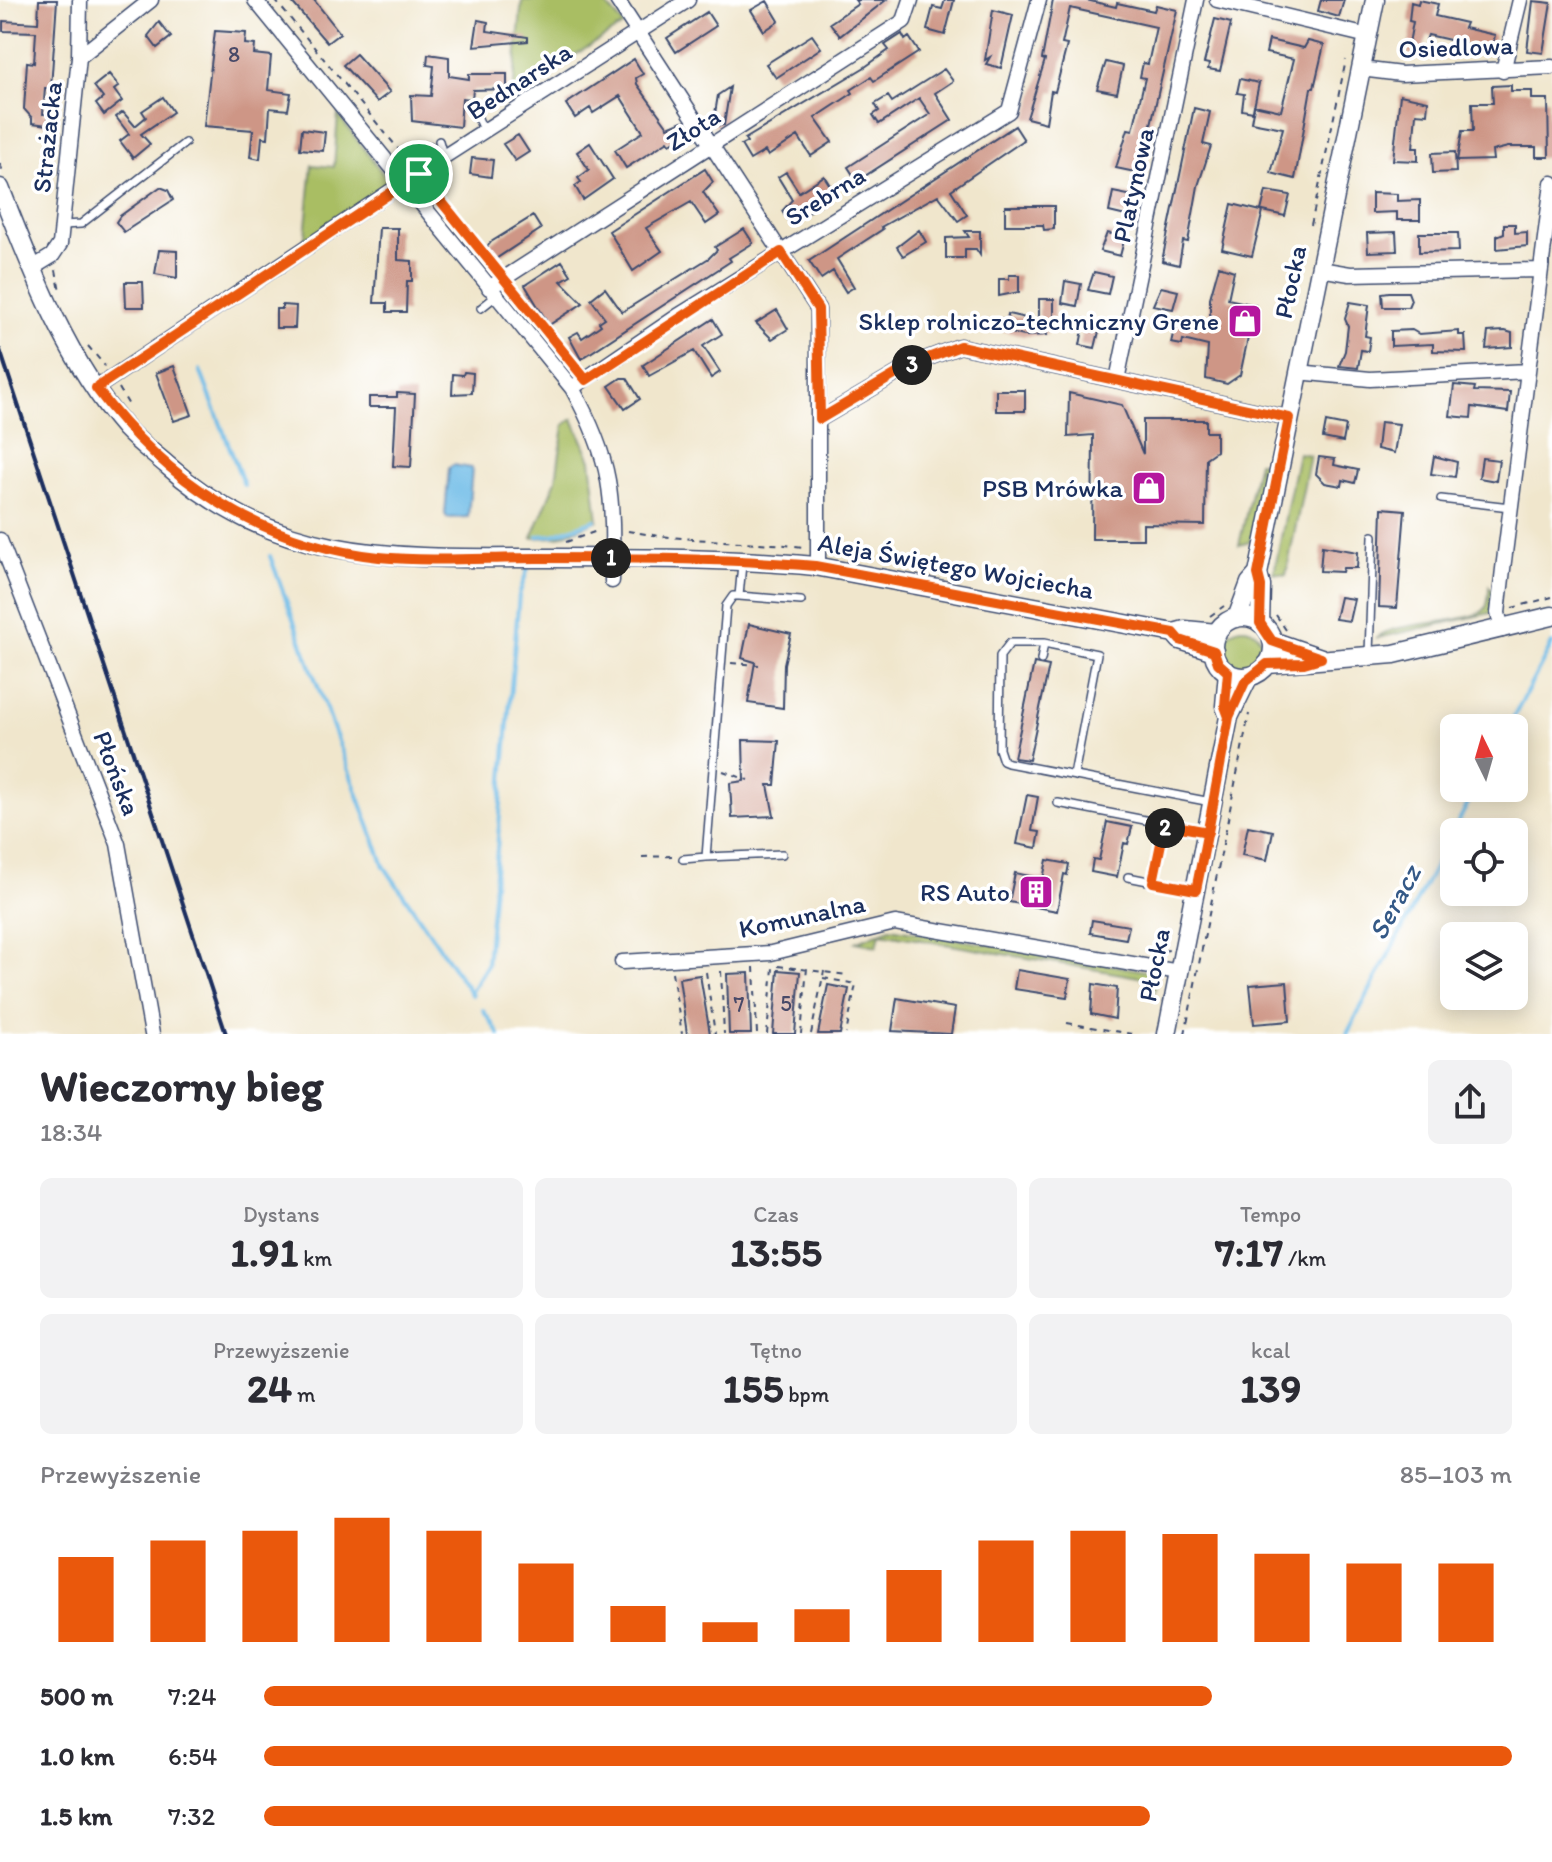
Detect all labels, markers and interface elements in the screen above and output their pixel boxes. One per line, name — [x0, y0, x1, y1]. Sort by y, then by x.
street label: Osiedlowa — [1398, 29, 1514, 65]
street label: Bednarska — [460, 35, 578, 127]
house number: 8 — [228, 41, 240, 68]
street label: Strażacka — [25, 79, 69, 194]
street label: Złota — [660, 100, 726, 158]
street label: Platynowa — [1105, 124, 1161, 245]
pin — [385, 140, 453, 208]
icon: arrive — [397, 152, 441, 196]
street label: Srebrna — [779, 159, 871, 233]
street label: Płocka — [1267, 242, 1313, 321]
shop icon: Sklep rolniczo-techniczny Grene — [1226, 302, 1264, 340]
place label: Sklep rolniczo-techniczny Grene — [859, 305, 1219, 337]
pin: 3 — [892, 345, 932, 385]
text: 3 — [906, 351, 918, 378]
shop icon: PSB Mrówka — [1130, 469, 1168, 507]
place label: PSB Mrówka — [982, 472, 1123, 504]
street label: Aleja Świętego Wojciecha — [816, 526, 1097, 606]
pin: 1 — [591, 538, 631, 578]
text: 1 — [606, 544, 616, 571]
north arrow — [1440, 714, 1528, 802]
map controls — [1440, 714, 1528, 1010]
street label: Płońska — [86, 726, 148, 820]
pin: 2 — [1145, 808, 1185, 848]
text: 2 — [1159, 814, 1171, 841]
button: locate — [1440, 818, 1528, 906]
water label: Seracz — [1360, 857, 1429, 945]
building icon: RS Auto — [1017, 873, 1055, 911]
place label: RS Auto — [920, 876, 1010, 908]
street label: Komunalna — [736, 887, 869, 945]
button: layers — [1440, 922, 1528, 1010]
street label: Płocka — [1131, 926, 1177, 1004]
house number: 5 — [780, 990, 792, 1017]
house number: 7 — [734, 991, 745, 1018]
text: Wieczorny bieg — [40, 1059, 323, 1112]
button: share — [1428, 1060, 1512, 1144]
text: 18:34 — [40, 1116, 102, 1148]
text: Dystans — [243, 1201, 320, 1228]
text: Czas — [753, 1201, 799, 1228]
text: Tempo — [1240, 1201, 1301, 1228]
text: 1.91 — [230, 1228, 298, 1276]
text: 13:55 — [730, 1228, 822, 1276]
text: 7:17 — [1215, 1228, 1283, 1276]
text: km — [298, 1245, 332, 1272]
text: /km — [1283, 1245, 1326, 1272]
text: Przewyższenie — [213, 1337, 349, 1364]
text: Tętno — [750, 1337, 802, 1364]
text: kcal — [1251, 1337, 1290, 1364]
text: 24 — [247, 1364, 292, 1412]
text: 155 — [723, 1364, 783, 1412]
text: 139 — [1240, 1364, 1301, 1412]
text: m — [292, 1381, 316, 1408]
text: bpm — [783, 1381, 829, 1408]
text: Przewyższenie — [40, 1458, 201, 1490]
text: 85–103 m — [1400, 1458, 1512, 1490]
text: 500 m — [40, 1680, 113, 1712]
text: 7:24 — [168, 1680, 217, 1712]
text: 1.0 km — [40, 1740, 115, 1772]
text: 6:54 — [168, 1740, 217, 1772]
text: 1.5 km — [40, 1800, 112, 1832]
text: 7:32 — [168, 1800, 215, 1832]

